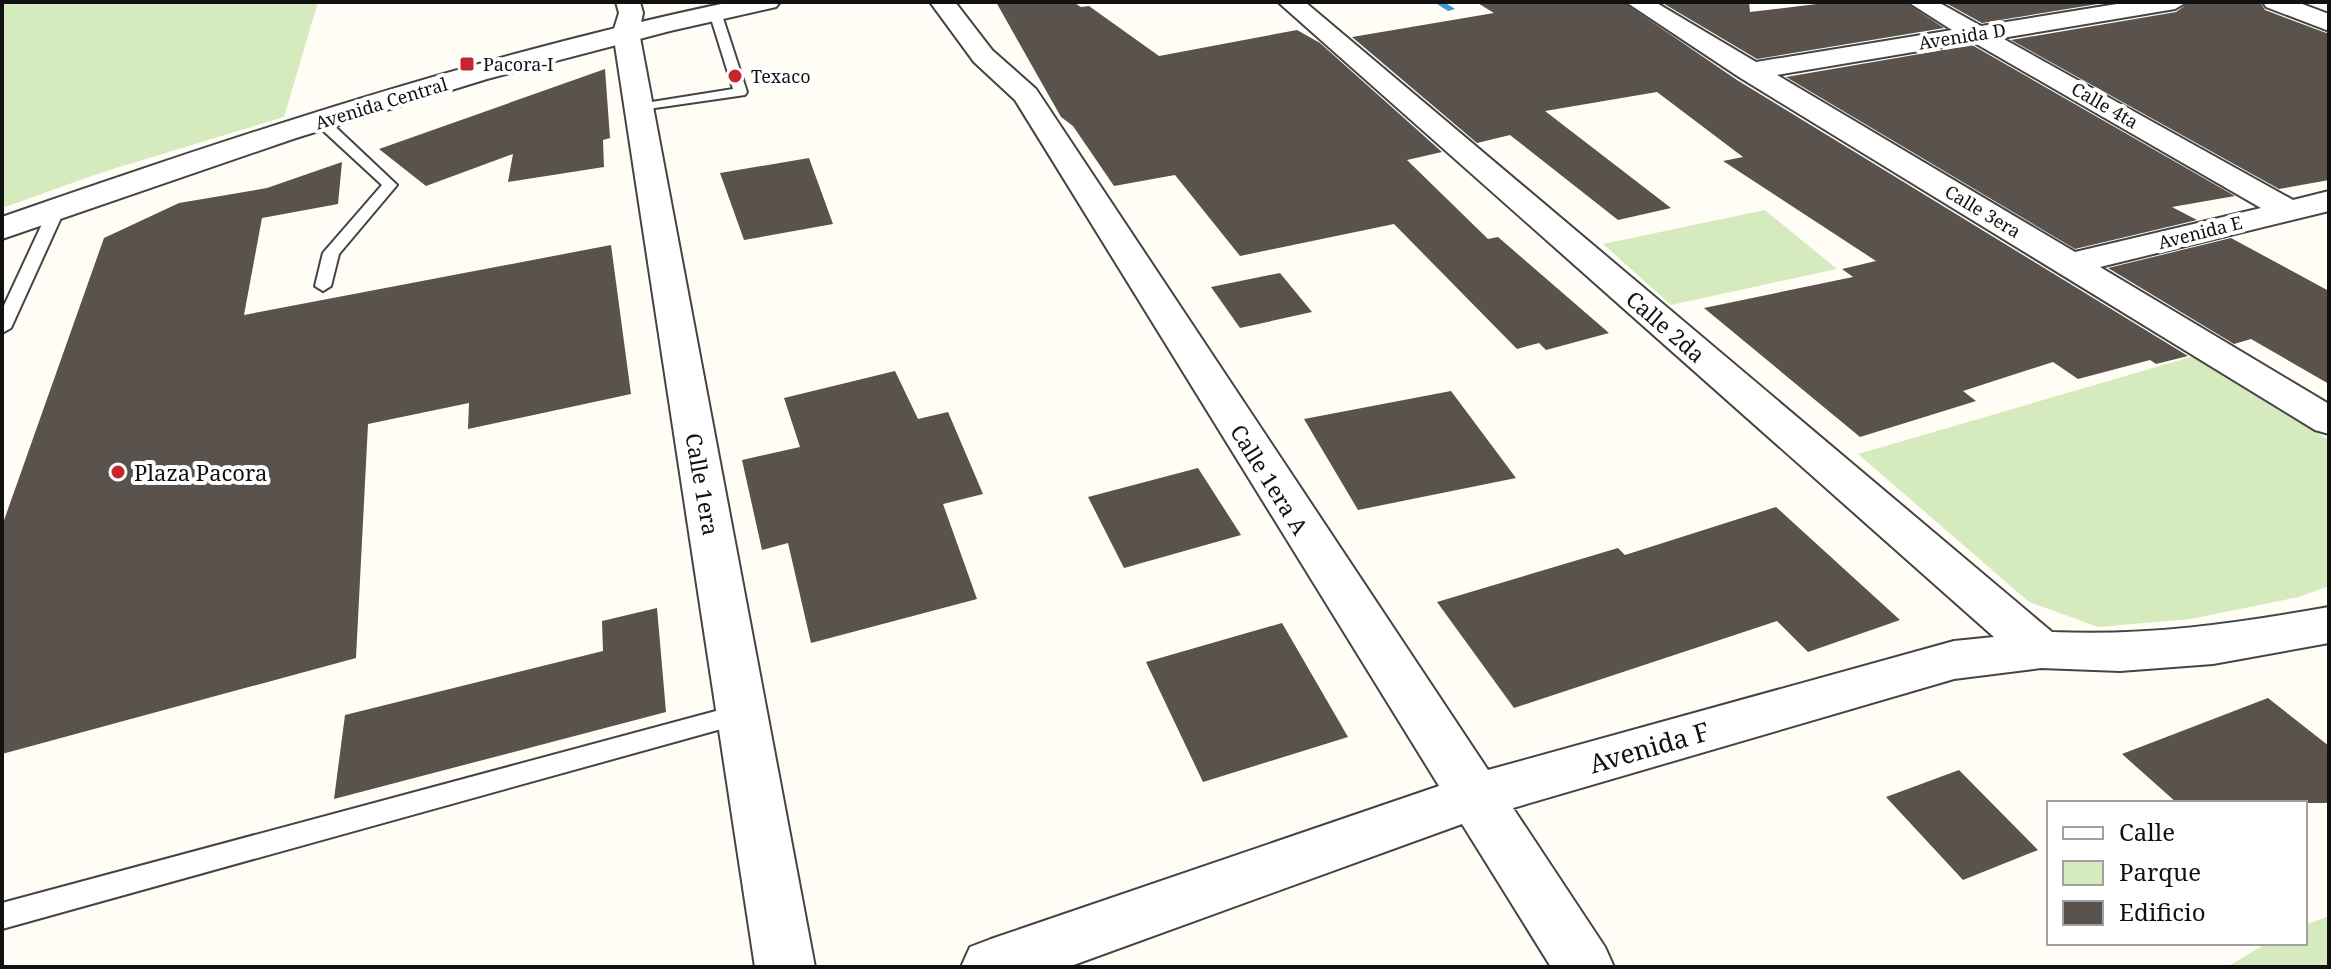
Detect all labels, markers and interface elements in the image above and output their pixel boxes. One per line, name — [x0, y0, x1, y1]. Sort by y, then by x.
street label: Avenida D — [1917, 17, 2007, 55]
place label: Pacora-I — [483, 52, 554, 76]
marker: Pacora-I — [458, 55, 476, 73]
place label: Texaco — [751, 64, 811, 88]
marker: Texaco — [726, 67, 744, 85]
street label: Avenida Central — [312, 71, 451, 135]
street label: Calle 4ta — [2067, 76, 2143, 134]
street label: Calle 3era — [1941, 179, 2025, 243]
street label: Avenida E — [2155, 210, 2245, 254]
street label: Calle 2da — [1620, 283, 1712, 369]
street label: Calle 1era A — [1224, 418, 1316, 540]
street label: Calle 1era — [679, 430, 727, 538]
place label: Plaza Pacora — [134, 457, 267, 487]
marker: Plaza Pacora — [109, 463, 127, 481]
street label: Avenida F — [1585, 713, 1713, 781]
legend — [2047, 801, 2307, 945]
text: Calle — [2119, 815, 2175, 848]
text: Parque — [2119, 855, 2201, 888]
text: Edificio — [2119, 895, 2206, 928]

